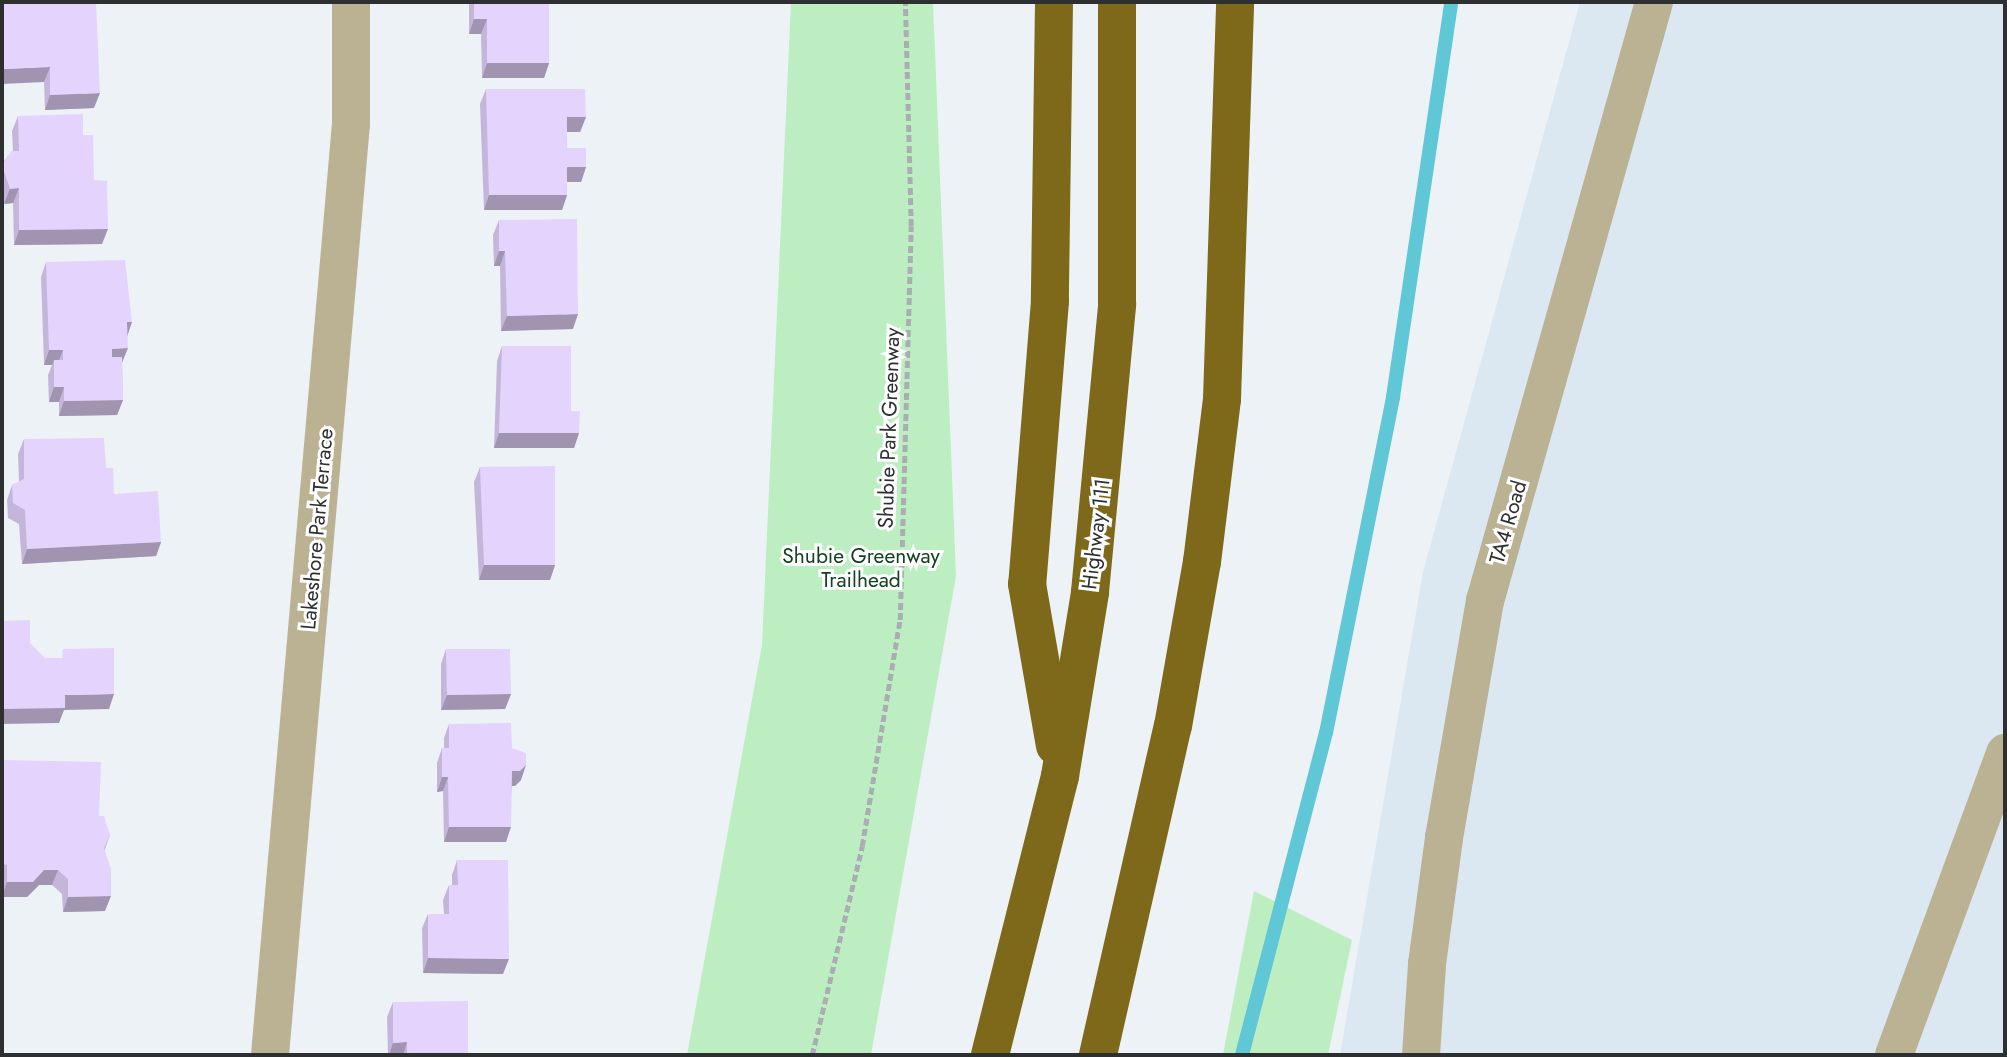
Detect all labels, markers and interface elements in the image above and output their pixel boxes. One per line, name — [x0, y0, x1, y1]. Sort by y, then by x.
street label: Shubie Park Greenway — [873, 327, 905, 529]
street label: Lakeshore Park Terrace — [296, 427, 338, 631]
street label: Highway 111 — [1077, 477, 1115, 591]
street label: TA4 Road — [1484, 477, 1532, 567]
park label: Shubie Greenway Trailhead — [782, 543, 940, 593]

